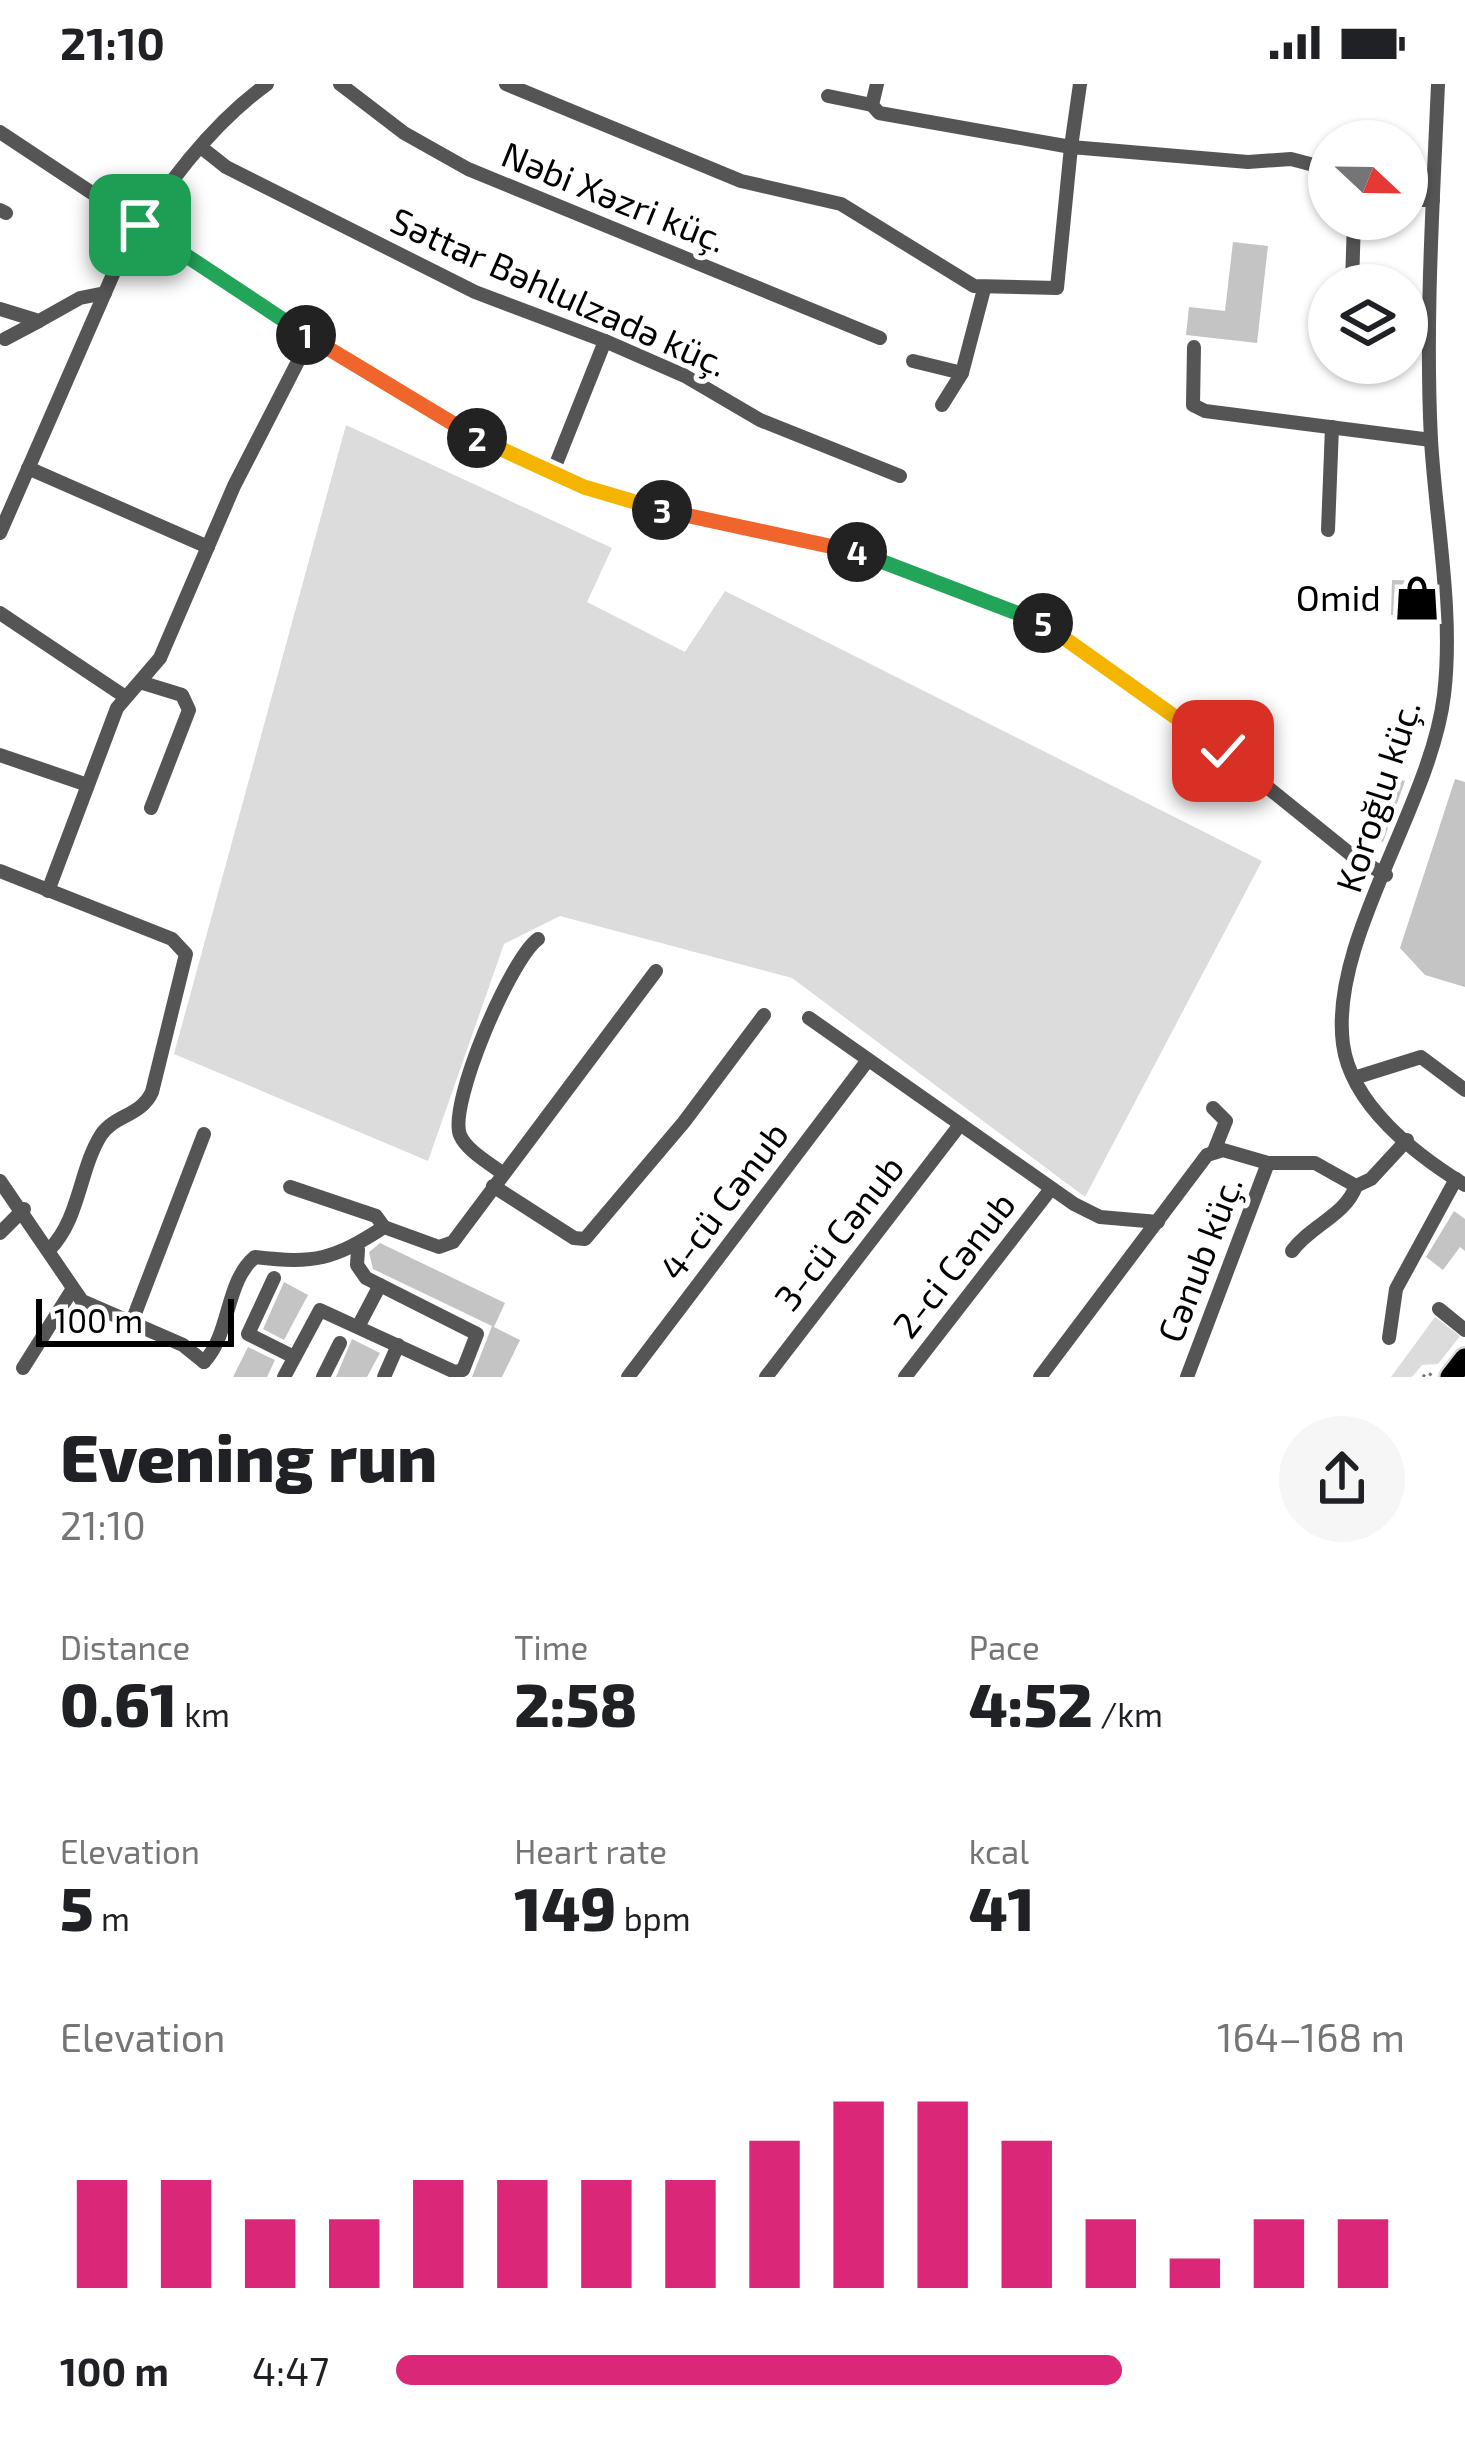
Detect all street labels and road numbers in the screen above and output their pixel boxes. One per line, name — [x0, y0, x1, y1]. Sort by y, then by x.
street label: Nəbi Xəzri küç. — [495, 131, 733, 262]
street label: Səttar Bəhlulzadə küç. — [384, 197, 734, 386]
street label: Koroğlu küç. — [1325, 694, 1430, 898]
street label: 4-cü Cənub — [650, 1113, 796, 1287]
street label: 3-cü Cənub — [764, 1146, 911, 1318]
street label: Cənub küç. — [1147, 1169, 1252, 1348]
street label: 2-ci Cənub — [883, 1183, 1023, 1345]

